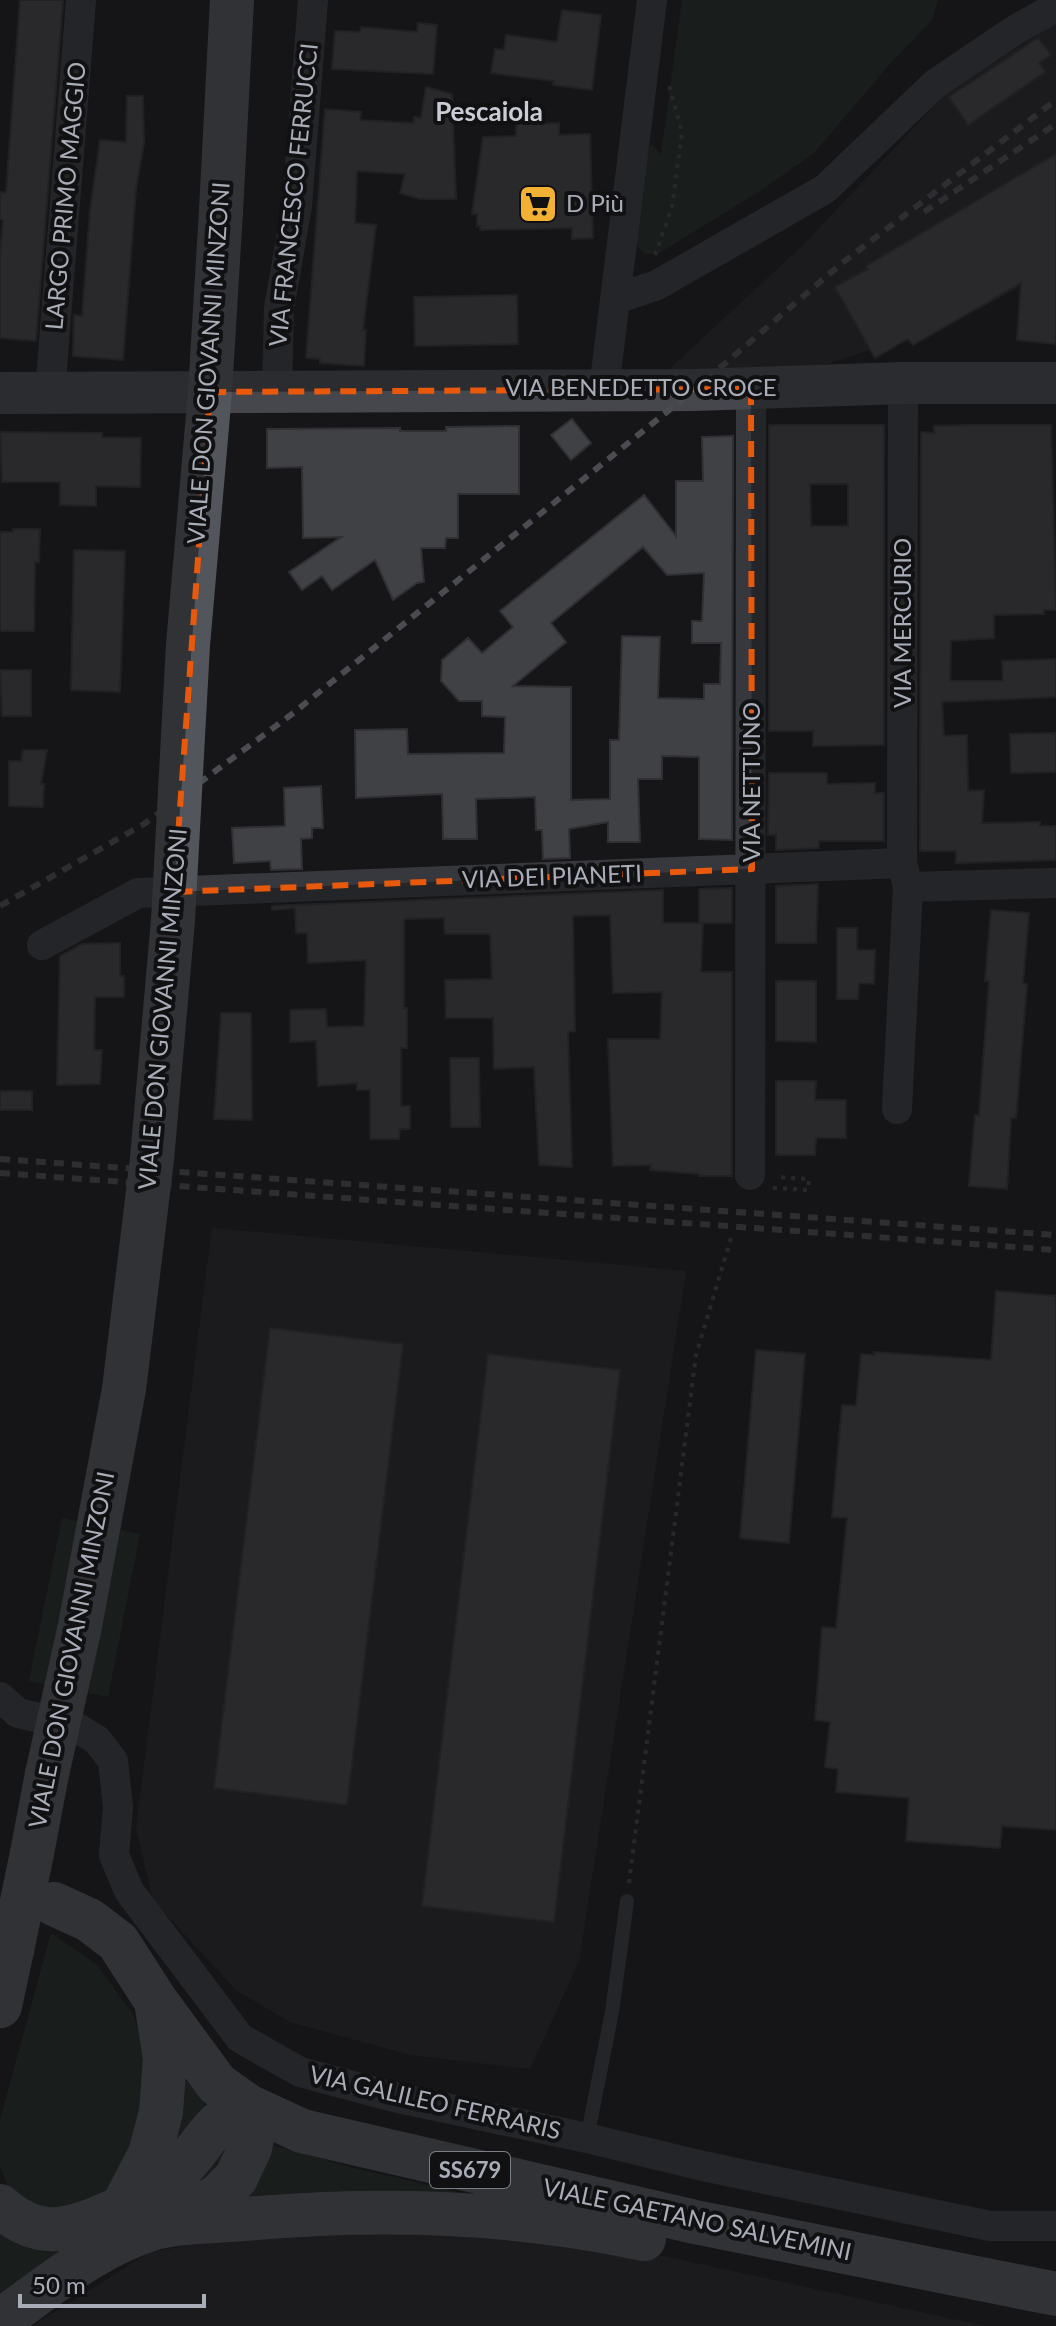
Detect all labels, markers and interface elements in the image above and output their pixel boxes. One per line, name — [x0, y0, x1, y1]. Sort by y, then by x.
street label: VIA FRANCESCO FERRUCCI — [262, 42, 323, 348]
street label: LARGO PRIMO MAGGIO — [38, 61, 91, 331]
district label: Pescaiola — [435, 95, 543, 127]
street label: VIALE DON GIOVANNI MINZONI — [180, 181, 235, 545]
supermarket icon: D Più — [517, 183, 559, 225]
place label: D Più — [566, 188, 624, 217]
street label: VIA BENEDETTO CROCE — [505, 372, 777, 401]
street label: VIA MERCURIO — [887, 538, 916, 708]
street label: VIA NETTUNO — [736, 702, 765, 862]
street label: VIALE DON GIOVANNI MINZONI — [131, 827, 192, 1191]
street label: VIA DEI PIANETI — [461, 858, 642, 893]
street label: VIALE DON GIOVANNI MINZONI — [22, 1469, 119, 1831]
street label: VIA GALILEO FERRARIS — [307, 2059, 564, 2145]
road number: SS679 — [430, 2152, 510, 2188]
street label: VIALE GAETANO SALVEMINI — [540, 2172, 854, 2265]
scale bar — [20, 2258, 204, 2308]
text: 50 m — [32, 2270, 86, 2299]

